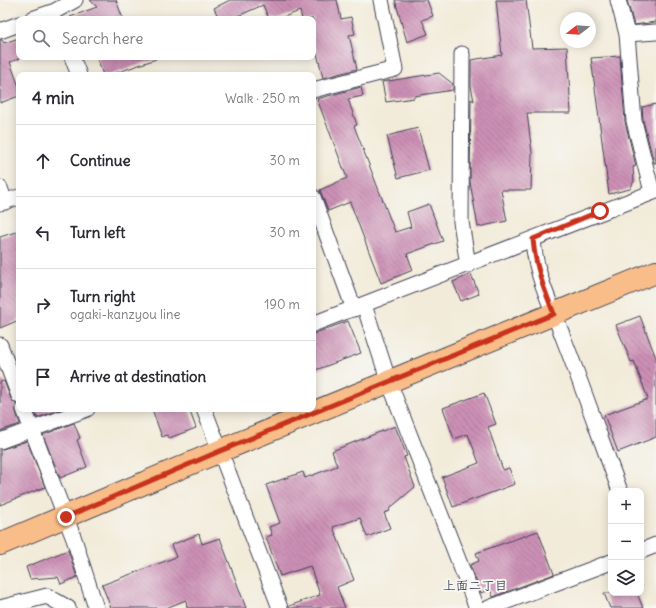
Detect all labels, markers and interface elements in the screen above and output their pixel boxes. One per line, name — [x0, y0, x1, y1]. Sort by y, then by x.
north arrow — [560, 12, 596, 48]
search box — [16, 16, 316, 60]
icon: search — [30, 27, 52, 49]
text: Search here — [62, 29, 143, 48]
text: 4 min — [32, 87, 74, 109]
text: Walk · 250 m — [225, 90, 300, 107]
icon: ahead — [32, 150, 54, 172]
text: Continue — [70, 151, 131, 170]
text: 30 m — [270, 152, 300, 169]
route start — [591, 202, 609, 220]
icon: left — [32, 222, 54, 244]
text: Turn left — [70, 223, 125, 242]
text: 30 m — [270, 224, 300, 241]
text: Turn right — [70, 287, 135, 306]
icon: right — [32, 294, 54, 316]
text: 190 m — [264, 296, 300, 313]
text: ogaki-kanzyou line — [70, 306, 180, 323]
icon: arrive — [32, 366, 54, 388]
text: Arrive at destination — [70, 367, 206, 386]
map controls — [608, 488, 644, 596]
button: + — [608, 488, 644, 524]
route end — [57, 508, 75, 526]
button: − — [608, 524, 644, 560]
button: layers — [608, 560, 644, 596]
district label: 上面二丁目 — [442, 577, 508, 594]

